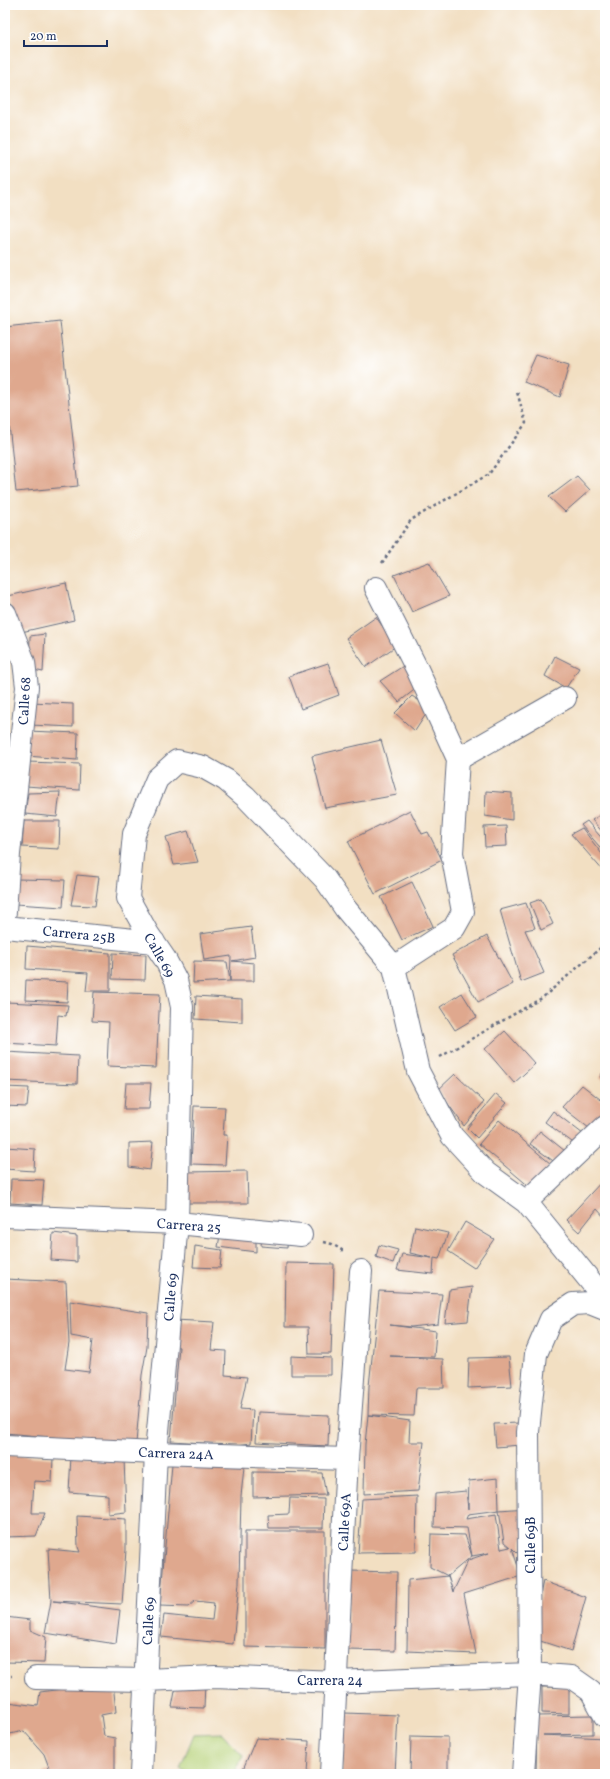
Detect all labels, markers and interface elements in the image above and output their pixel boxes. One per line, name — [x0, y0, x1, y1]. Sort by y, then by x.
scale bar — [24, 22, 107, 48]
text: 20 m — [30, 29, 57, 45]
street label: Calle 68 — [15, 677, 36, 726]
street label: Carrera 25B — [42, 922, 116, 949]
street label: Calle 69 — [138, 930, 179, 981]
street label: Carrera 25 — [156, 1215, 222, 1238]
street label: Calle 69 — [160, 1272, 183, 1322]
street label: Carrera 24A — [138, 1444, 214, 1465]
street label: Calle 69A — [334, 1492, 357, 1552]
street label: Calle 69B — [522, 1517, 541, 1574]
street label: Calle 69 — [139, 1596, 160, 1646]
street label: Carrera 24 — [297, 1672, 363, 1691]

